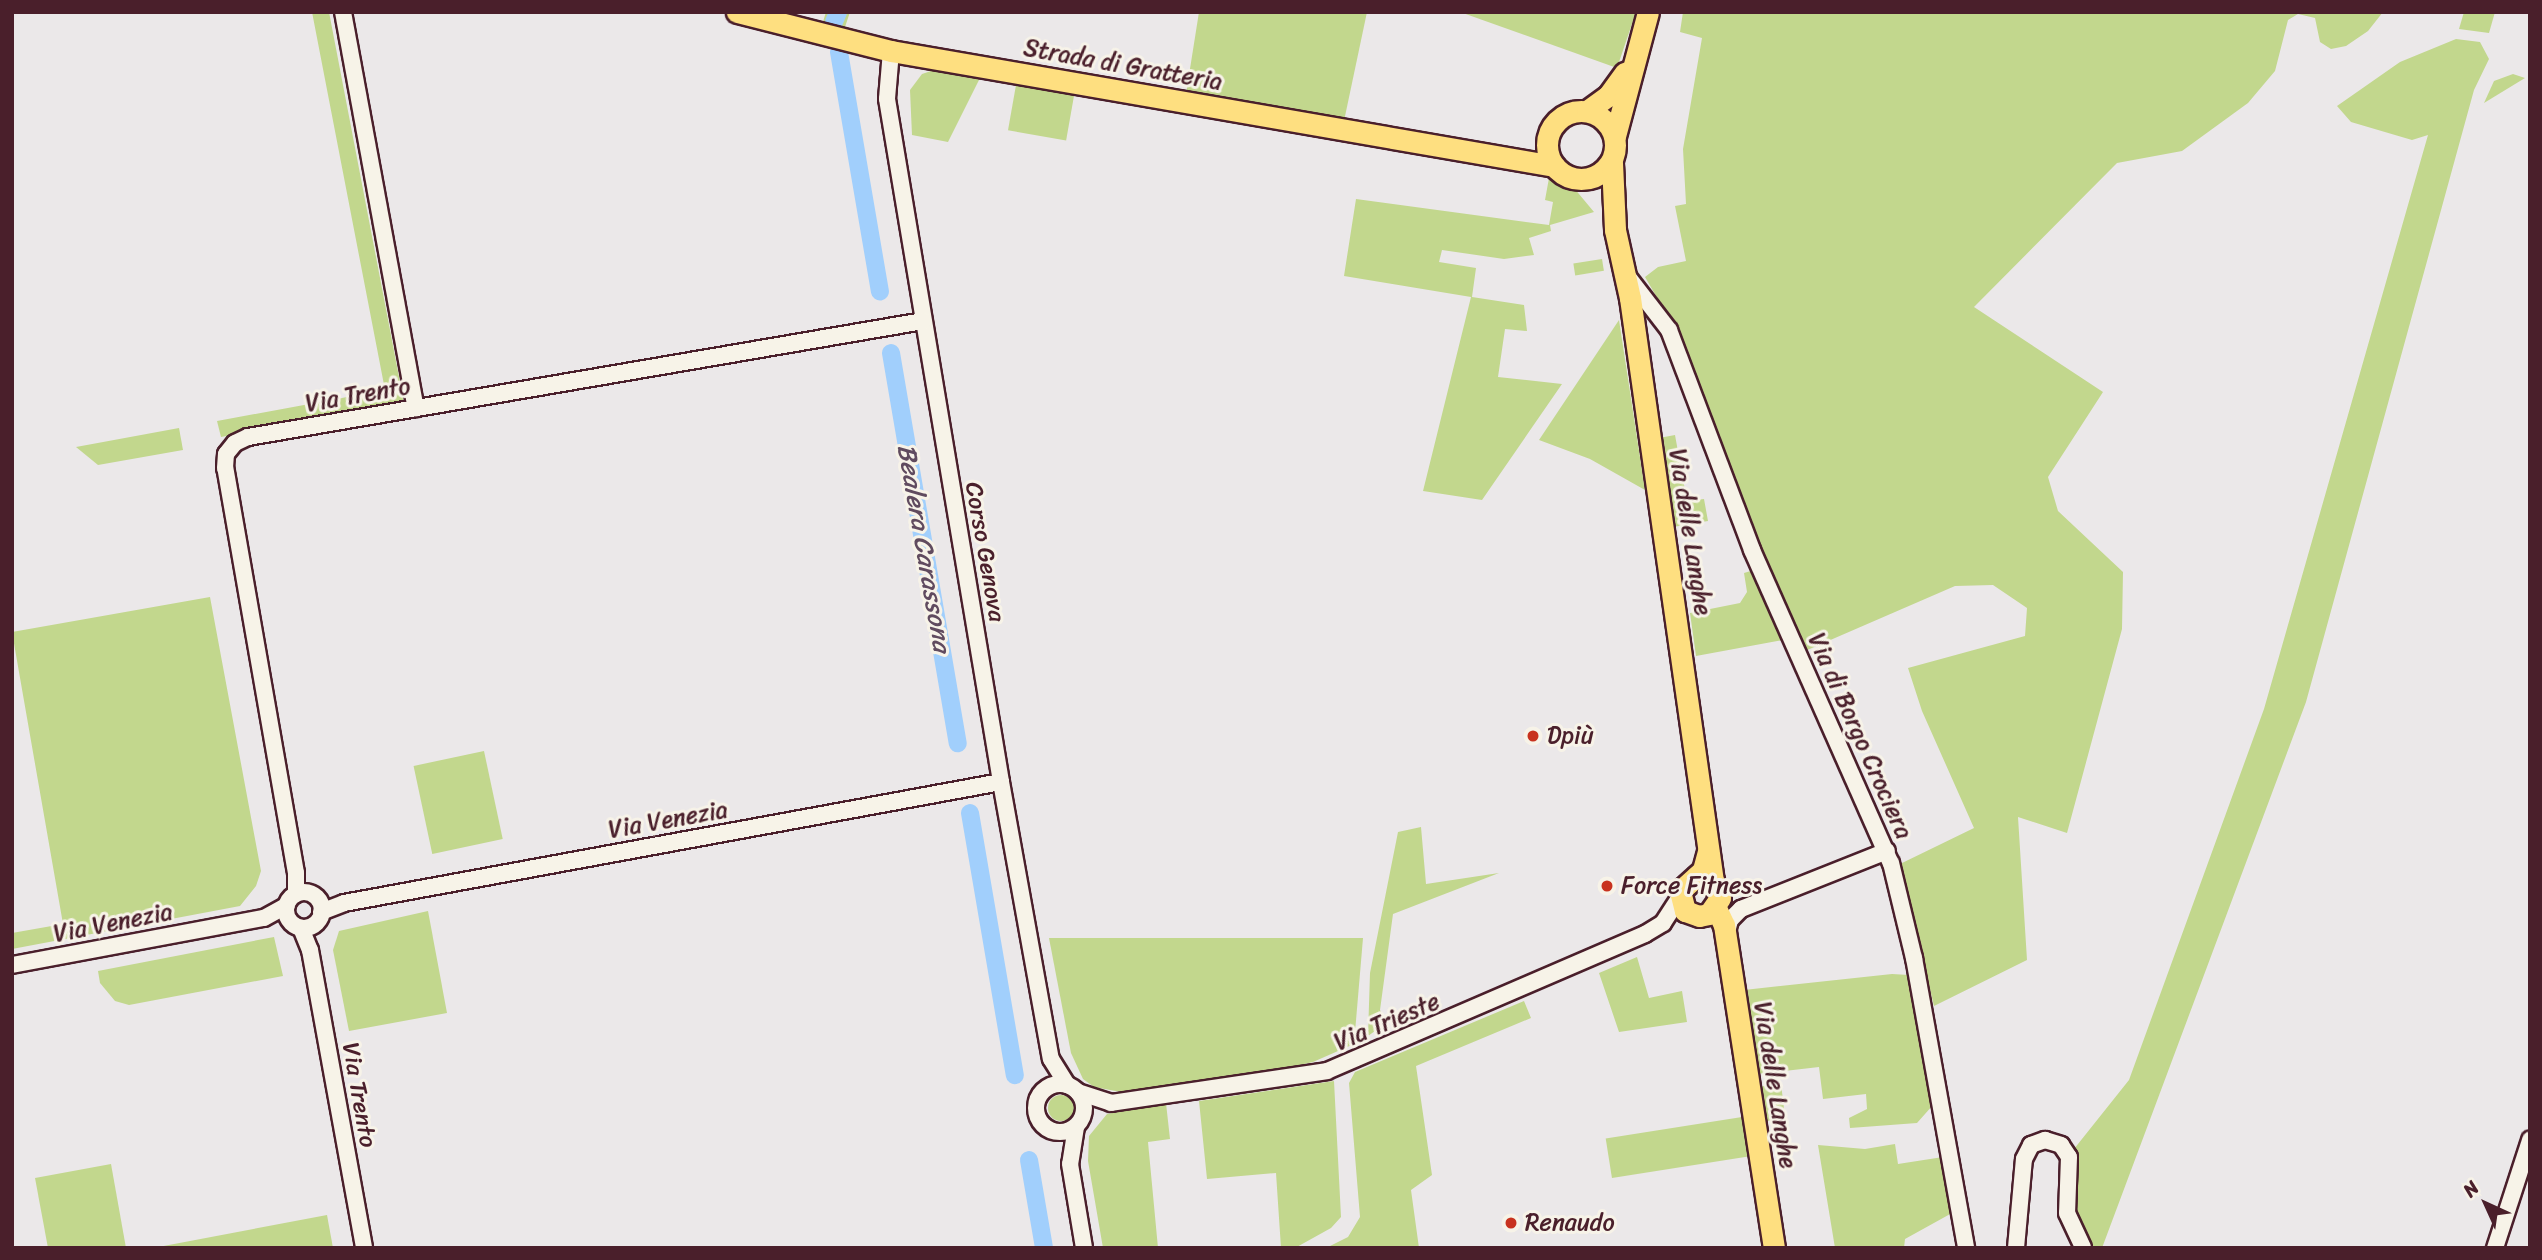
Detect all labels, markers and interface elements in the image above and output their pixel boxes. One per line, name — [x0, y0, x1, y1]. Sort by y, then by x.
street label: Strada di Gratteria — [1021, 33, 1225, 97]
street label: Via Trento — [303, 372, 413, 418]
water label: Bealera Carassona — [891, 442, 957, 654]
street label: Via delle Langhe — [1663, 446, 1717, 618]
street label: Corso Genova — [958, 480, 1012, 624]
street label: Via di Borgo Crociera — [1802, 629, 1918, 843]
place label: Dpiù — [1547, 722, 1594, 750]
marker: Dpiù — [1525, 728, 1541, 744]
street label: Via Venezia — [607, 795, 729, 845]
place label: Force Fitness — [1621, 872, 1763, 900]
marker: Force Fitness — [1599, 878, 1615, 894]
street label: Via Venezia — [52, 897, 174, 949]
street label: Via Trieste — [1330, 987, 1444, 1057]
street label: Via delle Langhe — [1748, 999, 1802, 1171]
street label: Via Trento — [336, 1040, 382, 1150]
north arrow — [2451, 1169, 2521, 1239]
text: N — [2454, 1172, 2487, 1205]
place label: Renaudo — [1525, 1209, 1615, 1237]
marker: Renaudo — [1503, 1215, 1519, 1231]

